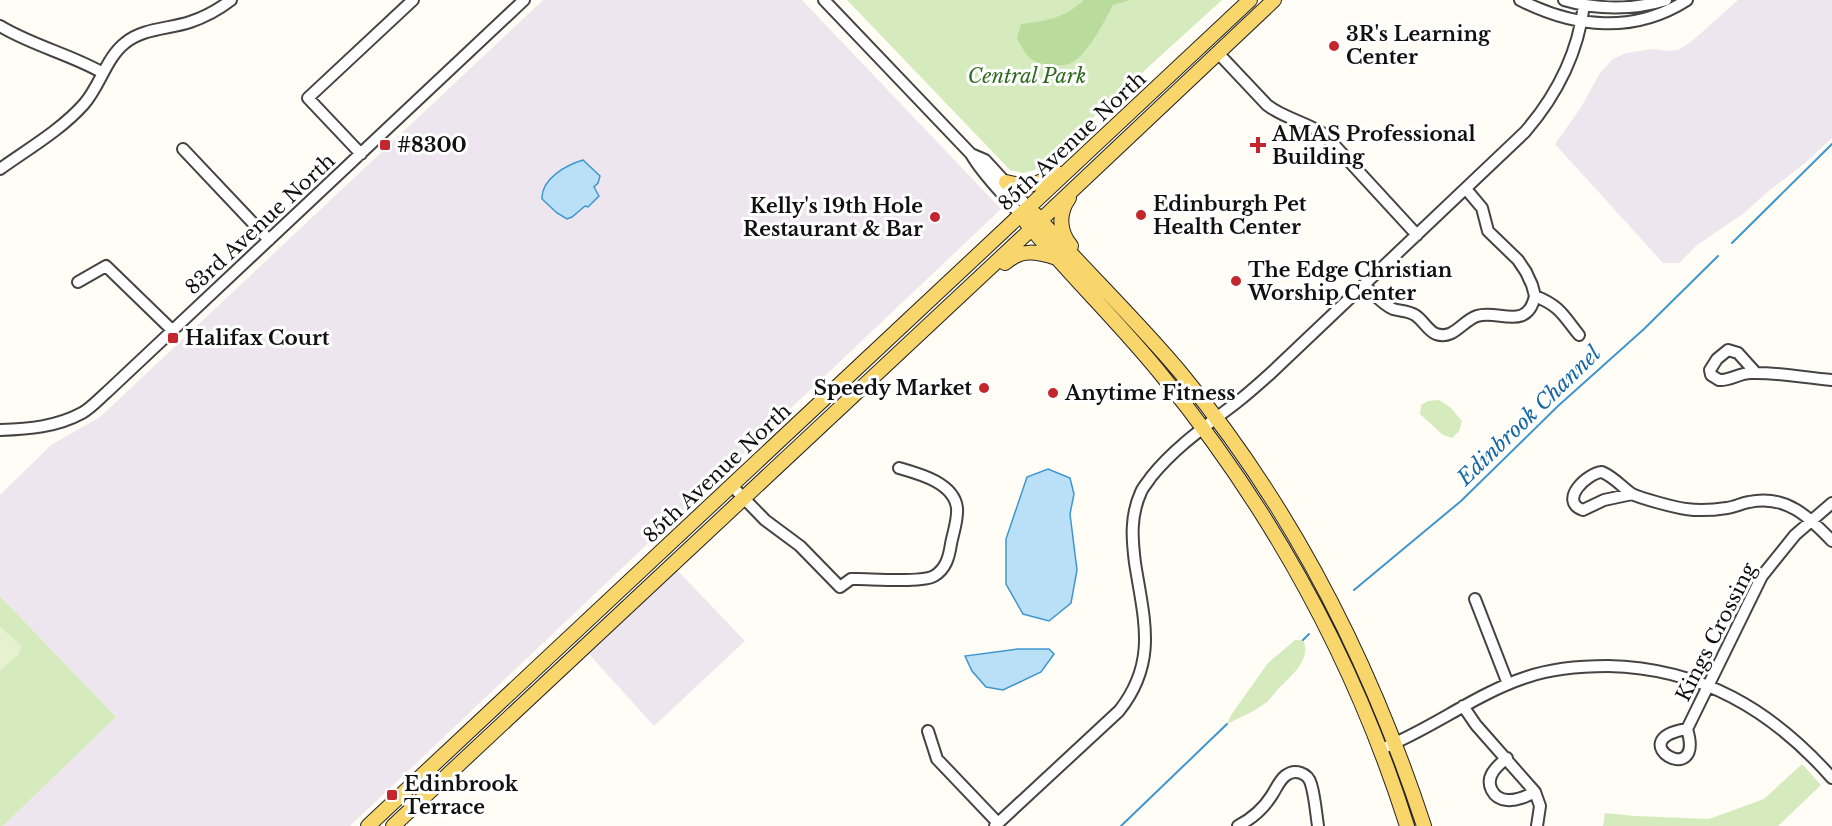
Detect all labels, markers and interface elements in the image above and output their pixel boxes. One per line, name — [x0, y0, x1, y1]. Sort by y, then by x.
place label: 3R's Learning Center — [1346, 22, 1491, 69]
marker: 3R's Learning Center — [1327, 39, 1341, 53]
park label: Central Park — [968, 64, 1086, 88]
street label: 85th Avenue North — [993, 66, 1151, 216]
place label: AMAS Professional Building — [1271, 122, 1476, 169]
place label: #8300 — [397, 133, 467, 157]
marker: AMAS Professional Building — [1249, 136, 1267, 154]
marker: #8300 — [378, 138, 392, 152]
street label: 83rd Avenue North — [180, 148, 340, 299]
place label: Edinburgh Pet Health Center — [1153, 192, 1307, 239]
place label: Kelly's 19th Hole Restaurant & Bar — [743, 194, 923, 241]
marker: Edinburgh Pet Health Center — [1134, 208, 1148, 222]
marker: Kelly's 19th Hole Restaurant & Bar — [928, 210, 942, 224]
place label: The Edge Christian Worship Center — [1247, 258, 1453, 305]
marker: The Edge Christian Worship Center — [1229, 274, 1243, 288]
place label: Halifax Court — [185, 326, 330, 350]
marker: Halifax Court — [166, 331, 180, 345]
water label: Edinbrook Channel — [1451, 341, 1606, 492]
place label: Speedy Market — [814, 376, 972, 400]
marker: Speedy Market — [977, 381, 991, 395]
place label: Anytime Fitness — [1064, 381, 1236, 405]
marker: Anytime Fitness — [1046, 386, 1060, 400]
street label: 85th Avenue North — [638, 398, 796, 548]
street label: Kings Crossing — [1671, 558, 1762, 705]
place label: Edinbrook Terrace — [404, 772, 519, 819]
marker: Edinbrook Terrace — [385, 788, 399, 802]

